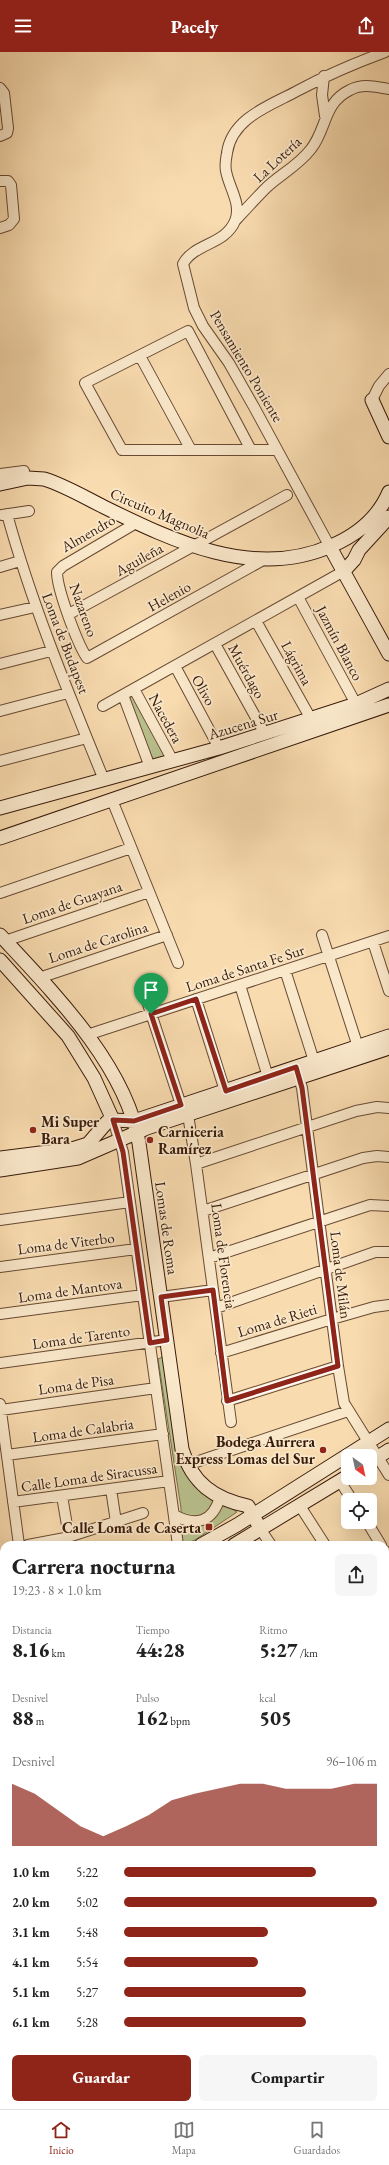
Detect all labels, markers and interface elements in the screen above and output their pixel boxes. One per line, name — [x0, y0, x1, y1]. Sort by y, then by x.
icon: menu — [12, 15, 34, 37]
text: Pacely — [171, 15, 218, 38]
icon: share — [355, 15, 377, 37]
street label: La Lotería — [249, 132, 305, 186]
street label: Pensamiento Poniente — [206, 307, 288, 426]
street label: Circuito Magnolia — [107, 483, 213, 543]
street label: Almendro — [57, 510, 118, 557]
street label: Aguileña — [111, 538, 166, 580]
street label: Helenio — [144, 576, 194, 616]
street label: Nazareno — [66, 581, 102, 639]
street label: Loma de Budapest — [38, 590, 94, 697]
street label: Jazmín Blanco — [311, 600, 368, 684]
street label: Lágrima — [277, 638, 317, 688]
street label: Muérdago — [224, 640, 270, 702]
street label: Olivo — [188, 671, 220, 709]
street label: Nacedera — [145, 690, 187, 746]
street label: Azucena Sur — [205, 704, 280, 744]
street label: Loma de Guayana — [20, 876, 124, 928]
street label: Loma de Carolina — [46, 917, 150, 967]
street label: Loma de Santa Fe Sur — [183, 940, 307, 996]
pin — [134, 973, 168, 1014]
icon: arrive — [140, 979, 162, 1001]
place label: Mi Super Bara — [41, 1112, 100, 1148]
place label: Carniceria Ramírez — [158, 1122, 224, 1158]
marker: Mi Super Bara — [28, 1125, 38, 1135]
marker: Carniceria Ramírez — [145, 1135, 155, 1145]
street label: Lomas de Roma — [151, 1180, 183, 1276]
street label: Loma de Florencia — [207, 1202, 241, 1310]
street label: Loma de Viterbo — [16, 1228, 116, 1258]
street label: Loma de Milán — [326, 1230, 356, 1320]
street label: Loma de Mantova — [17, 1273, 123, 1307]
street label: Loma de Rieti — [235, 1299, 319, 1341]
street label: Loma de Tarento — [31, 1321, 131, 1353]
street label: Loma de Pisa — [37, 1369, 115, 1399]
street label: Loma de Calabria — [31, 1414, 135, 1446]
place label: Bodega Aurrera Express Lomas del Sur — [176, 1432, 316, 1468]
marker: Bodega Aurrera Express Lomas del Sur — [318, 1445, 328, 1455]
north arrow — [341, 1449, 377, 1485]
map controls — [341, 1449, 377, 1529]
street label: Calle Loma de Siracussa — [20, 1458, 158, 1496]
button: locate — [341, 1493, 377, 1529]
place label: Calle Loma de Caserta — [62, 1518, 201, 1537]
marker: Calle Loma de Caserta — [204, 1522, 214, 1532]
text: Carrera nocturna — [12, 1552, 175, 1581]
button: share — [335, 1554, 377, 1596]
text: 19:23 · 8 × 1.0 km — [12, 1582, 102, 1599]
text: Distancia — [12, 1623, 52, 1637]
text: Tiempo — [136, 1623, 170, 1637]
text: Ritmo — [259, 1623, 287, 1637]
text: 8.16 — [12, 1637, 49, 1663]
text: 44:28 — [136, 1637, 185, 1663]
text: 5:27 — [259, 1637, 298, 1663]
text: km — [49, 1646, 65, 1660]
text: /km — [298, 1646, 318, 1660]
text: Desnivel — [12, 1691, 48, 1705]
text: Pulso — [136, 1691, 159, 1705]
text: kcal — [259, 1691, 276, 1705]
text: 88 — [12, 1705, 34, 1731]
text: 162 — [136, 1705, 168, 1731]
text: 505 — [259, 1705, 292, 1731]
text: m — [34, 1714, 44, 1728]
text: bpm — [168, 1714, 190, 1728]
text: Desnivel — [12, 1753, 55, 1770]
text: 96–106 m — [326, 1753, 377, 1770]
text: 1.0 km — [12, 1864, 50, 1881]
text: 5:22 — [76, 1864, 98, 1881]
text: 2.0 km — [12, 1894, 50, 1911]
text: 5:02 — [76, 1894, 98, 1911]
text: 3.1 km — [12, 1924, 50, 1941]
text: 5:48 — [76, 1924, 98, 1941]
text: 4.1 km — [12, 1954, 50, 1971]
text: 5:54 — [76, 1954, 98, 1971]
text: 5.1 km — [12, 1984, 50, 2001]
text: 5:27 — [76, 1984, 98, 2001]
text: 6.1 km — [12, 2014, 50, 2031]
text: 5:28 — [76, 2014, 98, 2031]
button: Guardar — [12, 2055, 191, 2101]
button: Compartir — [199, 2055, 377, 2101]
tab: Inicio — [49, 2119, 74, 2157]
tab: Mapa — [172, 2119, 196, 2157]
tab: Guardados — [294, 2119, 340, 2157]

